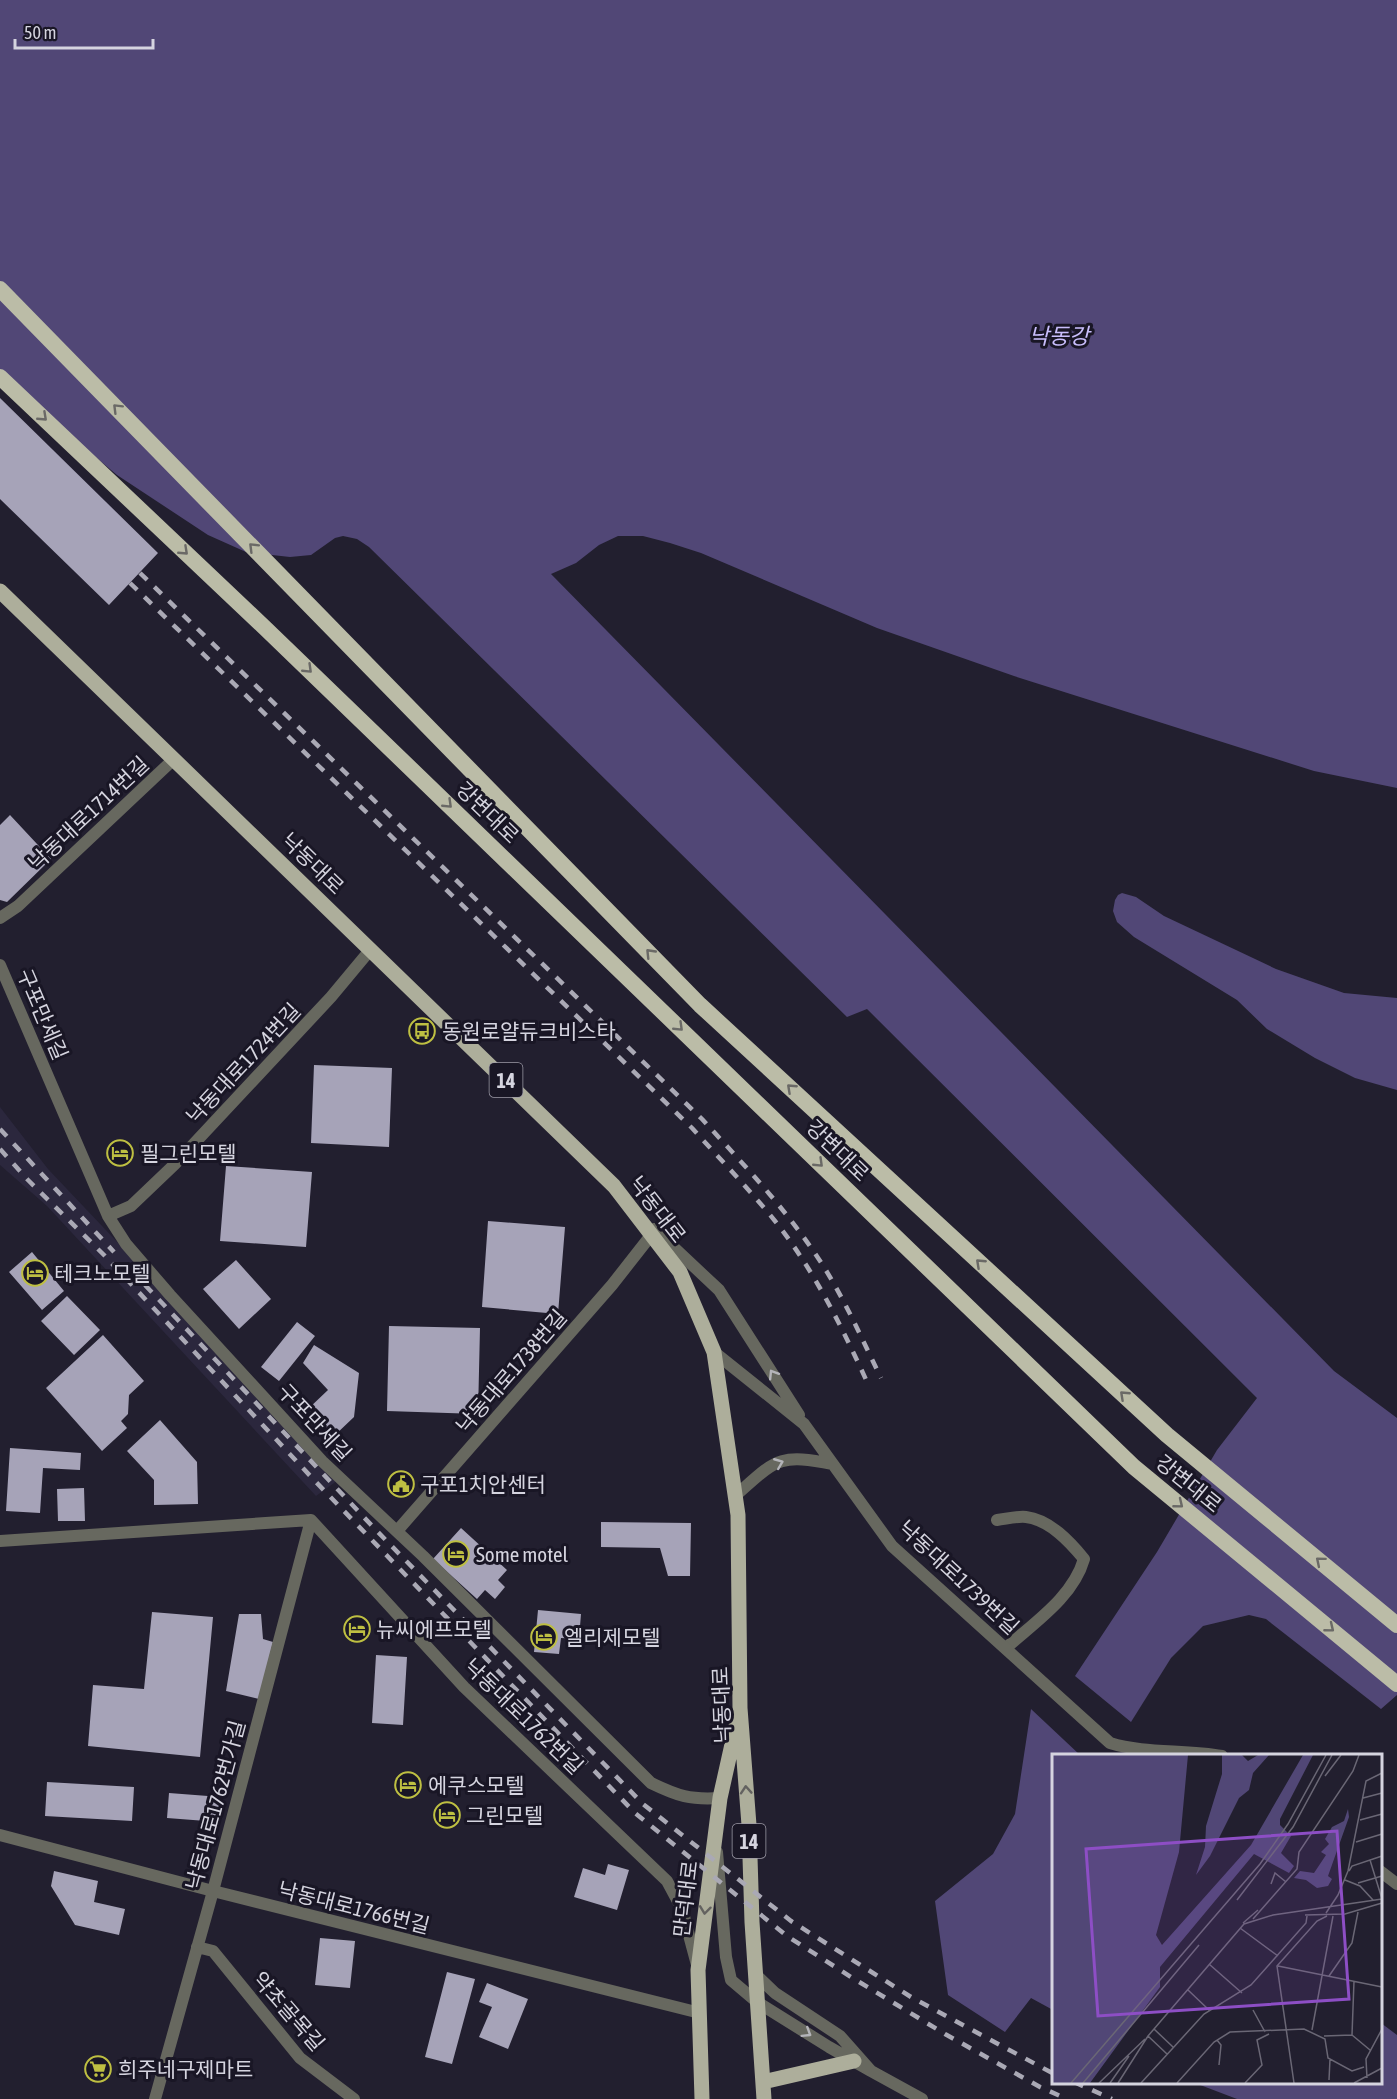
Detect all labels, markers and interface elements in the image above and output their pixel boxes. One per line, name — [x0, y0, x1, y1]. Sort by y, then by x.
scale bar — [15, 12, 153, 50]
text: 50 m — [24, 22, 56, 43]
water label: 낙동강 — [1029, 323, 1092, 349]
one-way arrow — [113, 404, 124, 415]
one-way arrow — [35, 410, 46, 421]
one-way arrow — [250, 543, 261, 554]
one-way arrow — [177, 544, 188, 555]
one-way arrow — [301, 662, 311, 673]
street label: 낙동대로1714번길 — [23, 751, 153, 875]
street label: 강변대로 — [452, 777, 524, 847]
one-way arrow — [440, 797, 451, 808]
street label: 낙동대로 — [277, 828, 349, 898]
one-way arrow — [646, 950, 657, 961]
street label: 구포만세길 — [13, 965, 73, 1063]
street label: 낙동대로1724번길 — [181, 998, 305, 1128]
bus stop icon: 동원로얄듀크비스타 — [407, 1016, 437, 1046]
place label: 동원로얄듀크비스타 — [442, 1019, 616, 1043]
one-way arrow — [671, 1020, 682, 1031]
road number: 14 — [490, 1063, 522, 1097]
one-way arrow — [787, 1084, 797, 1095]
street label: 강변대로 — [802, 1115, 874, 1185]
hotel icon: 필그린모텔 — [105, 1138, 135, 1168]
place label: 필그린모텔 — [140, 1141, 237, 1165]
one-way arrow — [812, 1155, 823, 1166]
street label: 낙동대로 — [625, 1171, 691, 1247]
hotel icon: 테크노모텔 — [20, 1258, 50, 1288]
one-way arrow — [977, 1259, 987, 1270]
place label: 테크노모텔 — [54, 1261, 151, 1285]
street label: 낙동대로1738번길 — [451, 1304, 571, 1438]
one-way arrow — [769, 1370, 780, 1381]
street label: 구포만세길 — [273, 1378, 357, 1466]
one-way arrow — [1120, 1391, 1130, 1402]
street label: 강변대로 — [1151, 1449, 1227, 1517]
one-way arrow — [773, 1457, 784, 1470]
public building icon: 구포1치안센터 — [386, 1469, 416, 1499]
place label: 구포1치안센터 — [420, 1472, 546, 1496]
one-way arrow — [1172, 1497, 1183, 1508]
street label: 낙동대로1739번길 — [894, 1515, 1024, 1639]
hotel icon: Some motel — [441, 1539, 471, 1569]
place label: Some motel — [476, 1542, 569, 1566]
one-way arrow — [1315, 1558, 1326, 1569]
hotel icon: 뉴씨에프모텔 — [342, 1614, 372, 1644]
place label: 뉴씨에프모텔 — [376, 1617, 492, 1641]
one-way arrow — [1323, 1621, 1334, 1632]
hotel icon: 엘리제모텔 — [529, 1622, 559, 1652]
place label: 엘리제모텔 — [564, 1625, 661, 1649]
street label: 낙동대로1762번길 — [460, 1653, 588, 1779]
street label: 낙동대로 — [708, 1666, 734, 1744]
street label: 낙동대로1762번가길 — [181, 1718, 249, 1892]
inset map — [1052, 1754, 1382, 2084]
hotel icon: 에쿠스모텔 — [393, 1770, 423, 1800]
place label: 에쿠스모텔 — [428, 1773, 525, 1797]
one-way arrow — [740, 1785, 753, 1794]
hotel icon: 그린모텔 — [432, 1800, 462, 1830]
place label: 그린모텔 — [466, 1803, 543, 1827]
road number: 14 — [732, 1824, 766, 1858]
street label: 만덕대로 — [668, 1859, 702, 1939]
street label: 낙동대로1766번길 — [276, 1877, 432, 1937]
one-way arrow — [699, 1905, 712, 1914]
street label: 약초골목길 — [248, 1967, 330, 2055]
one-way arrow — [800, 2026, 811, 2037]
supermarket icon: 희주네구제마트 — [83, 2054, 113, 2084]
place label: 희주네구제마트 — [118, 2057, 253, 2081]

